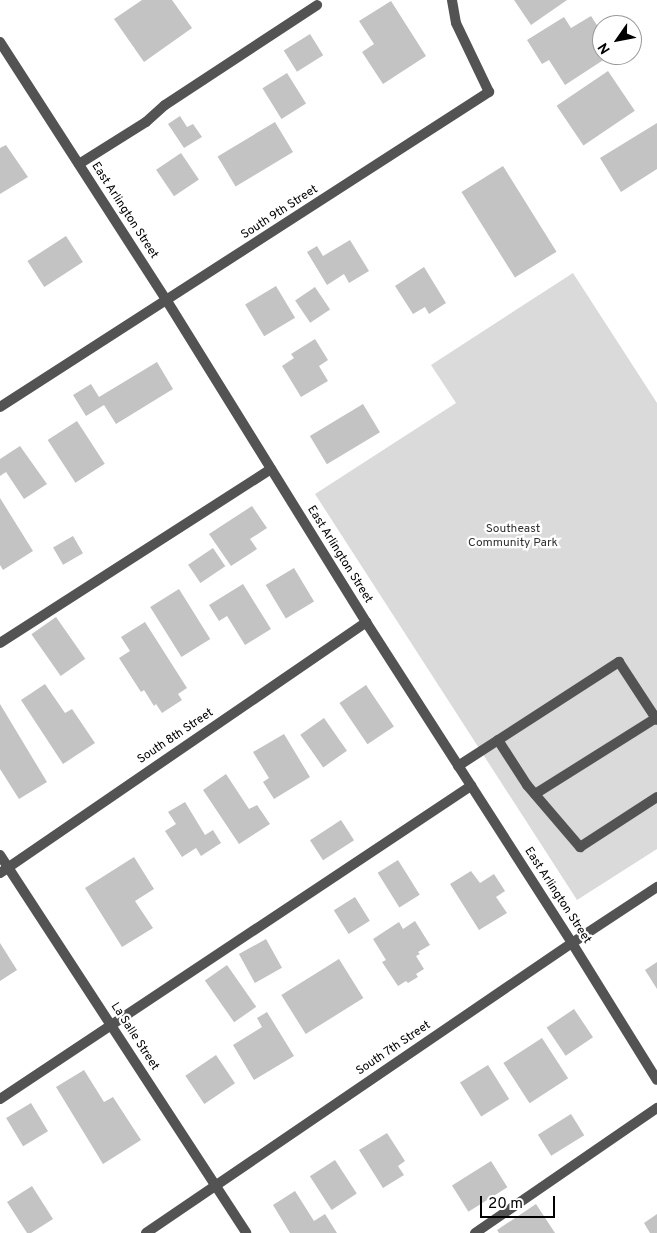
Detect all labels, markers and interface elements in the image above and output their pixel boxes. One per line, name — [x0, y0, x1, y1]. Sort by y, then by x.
north arrow — [592, 15, 642, 65]
text: N — [595, 39, 615, 57]
street label: East Arlington Street — [87, 160, 161, 262]
street label: South 9th Street — [239, 183, 321, 243]
street label: East Arlington Street — [303, 503, 375, 607]
park label: Southeast Community Park — [468, 523, 558, 551]
street label: South 8th Street — [135, 706, 217, 768]
street label: East Arlington Street — [520, 845, 594, 947]
street label: La Salle Street — [107, 1000, 161, 1074]
street label: South 7th Street — [354, 1019, 434, 1079]
scale bar — [482, 1186, 557, 1218]
text: 20 m — [488, 1195, 523, 1214]

